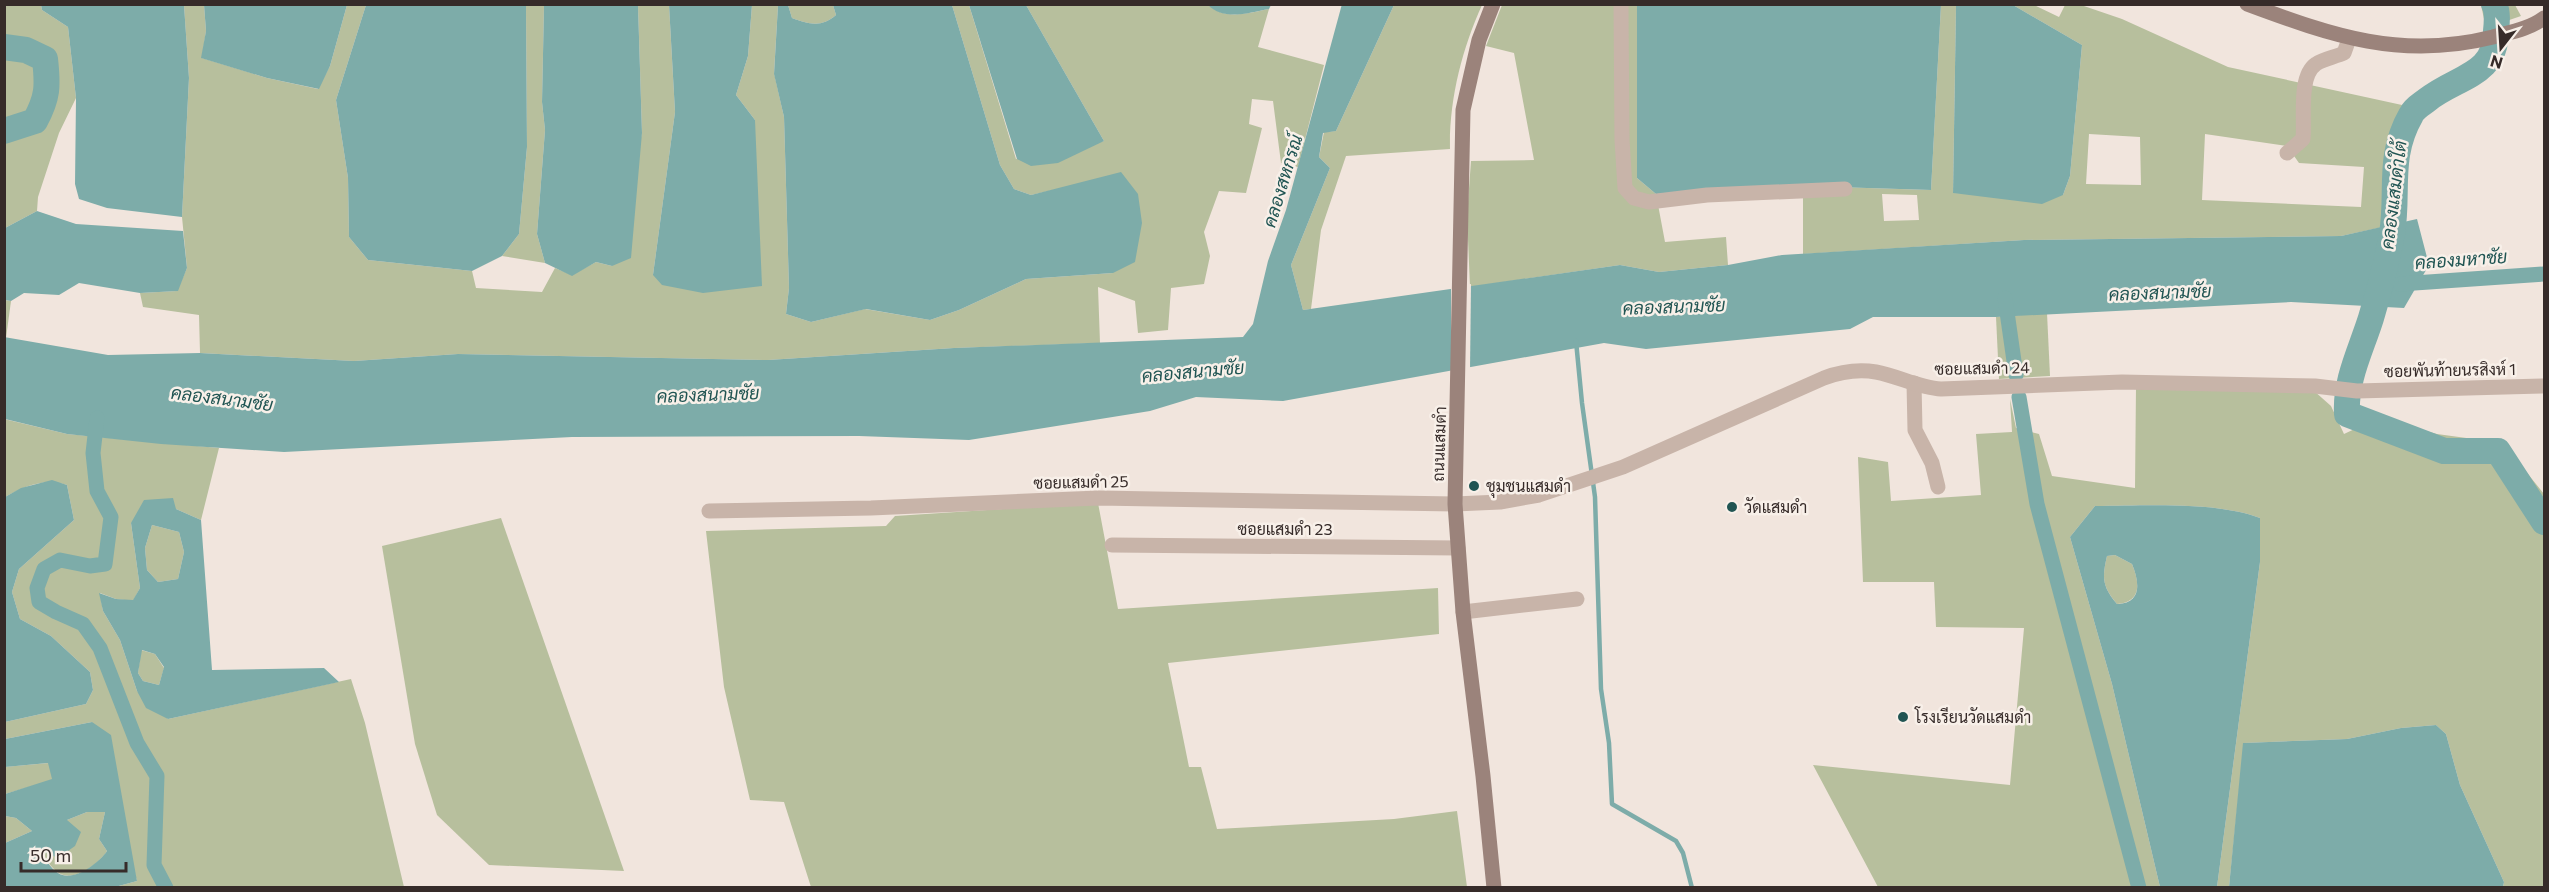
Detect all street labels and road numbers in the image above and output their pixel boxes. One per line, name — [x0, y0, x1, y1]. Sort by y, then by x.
street label: ซอยแสมดำ 24 — [1934, 357, 2030, 378]
street label: ซอยพันท้ายนรสิงห์ 1 — [2384, 357, 2516, 380]
street label: ถนนแสมดำ — [1428, 406, 1449, 482]
street label: ซอยแสมดำ 25 — [1033, 471, 1129, 492]
street label: ซอยแสมดำ 23 — [1237, 519, 1333, 538]

